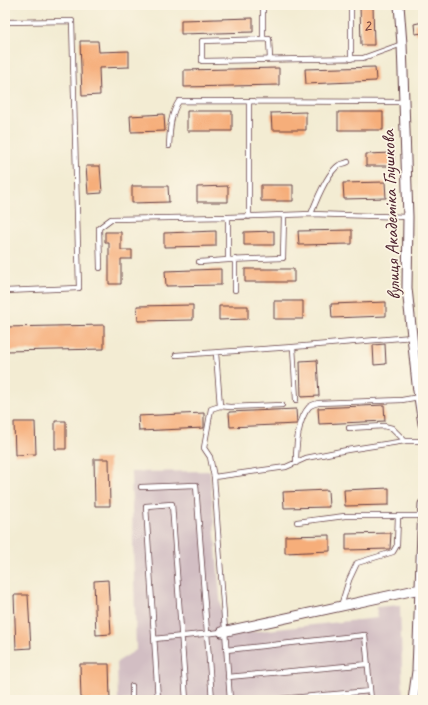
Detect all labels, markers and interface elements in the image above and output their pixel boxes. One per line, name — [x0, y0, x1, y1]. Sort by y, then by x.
house number: 2 — [363, 15, 372, 36]
street label: вулиця Академіка Глушкова — [376, 128, 406, 300]

